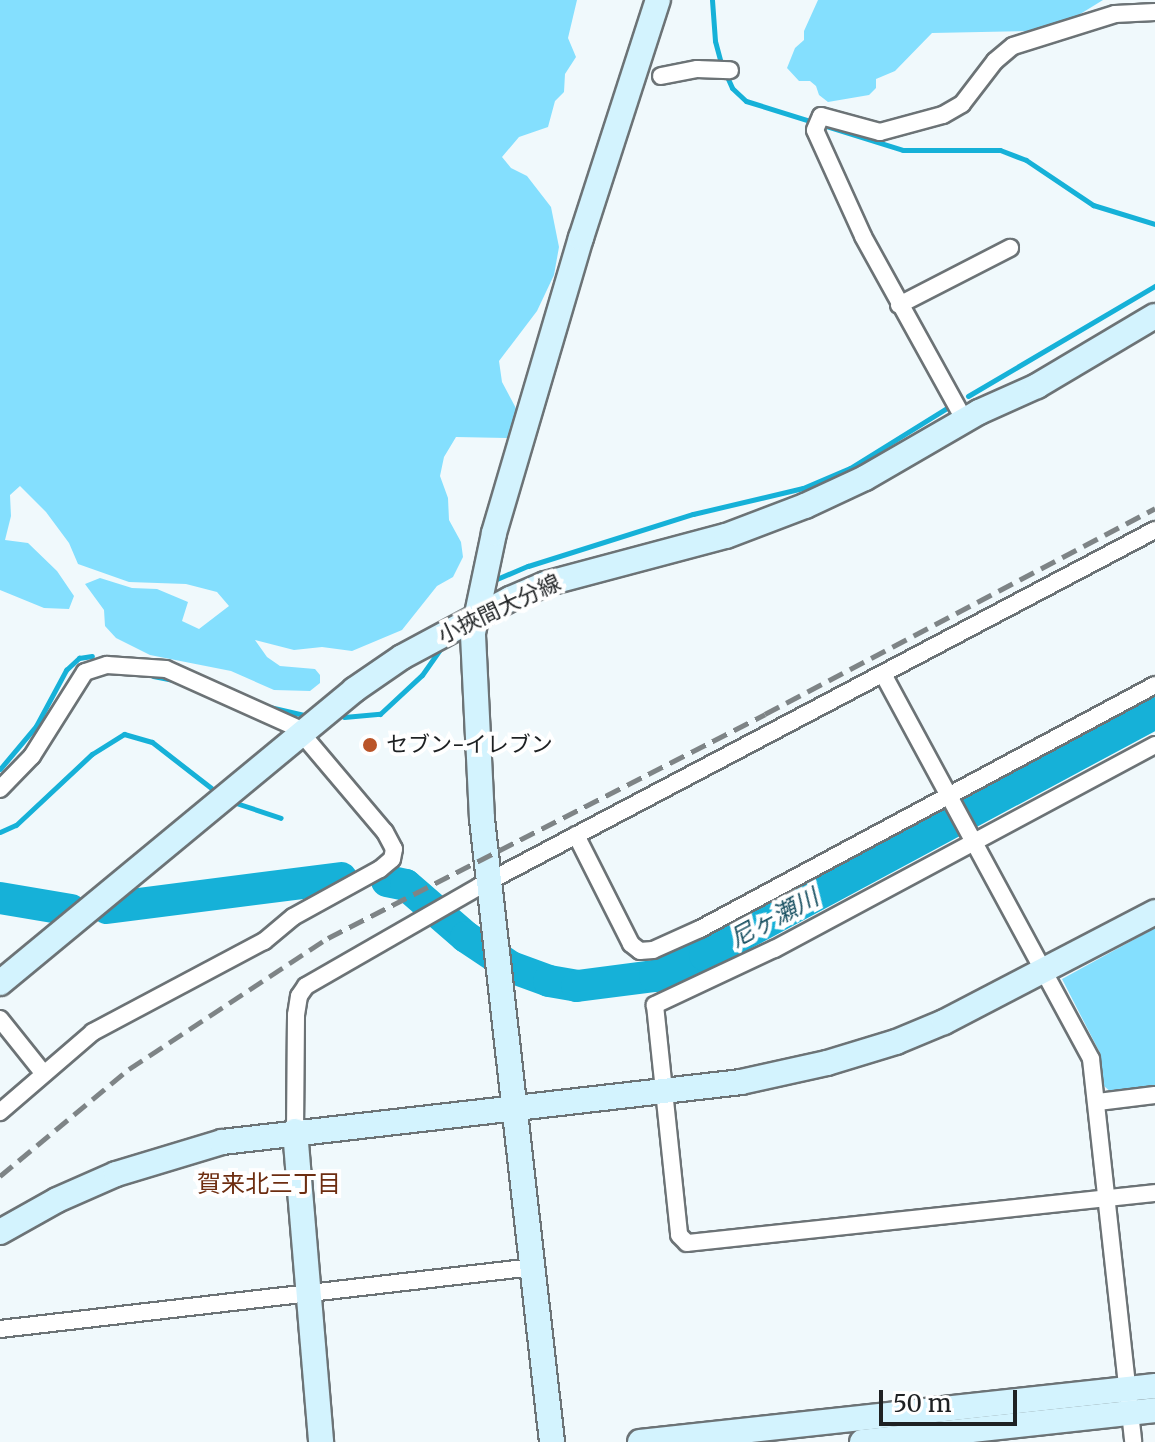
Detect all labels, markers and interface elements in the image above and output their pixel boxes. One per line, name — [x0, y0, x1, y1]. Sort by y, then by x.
street label: 小挾間大分線 — [434, 569, 564, 649]
place label: セブン-イレブン — [386, 732, 553, 758]
marker: セブン-イレブン — [361, 736, 379, 754]
water label: 尼ヶ瀬川 — [725, 883, 823, 953]
district label: 賀来北三丁目 — [197, 1170, 341, 1198]
scale bar — [883, 1374, 1021, 1424]
text: 50 m — [893, 1388, 952, 1419]

